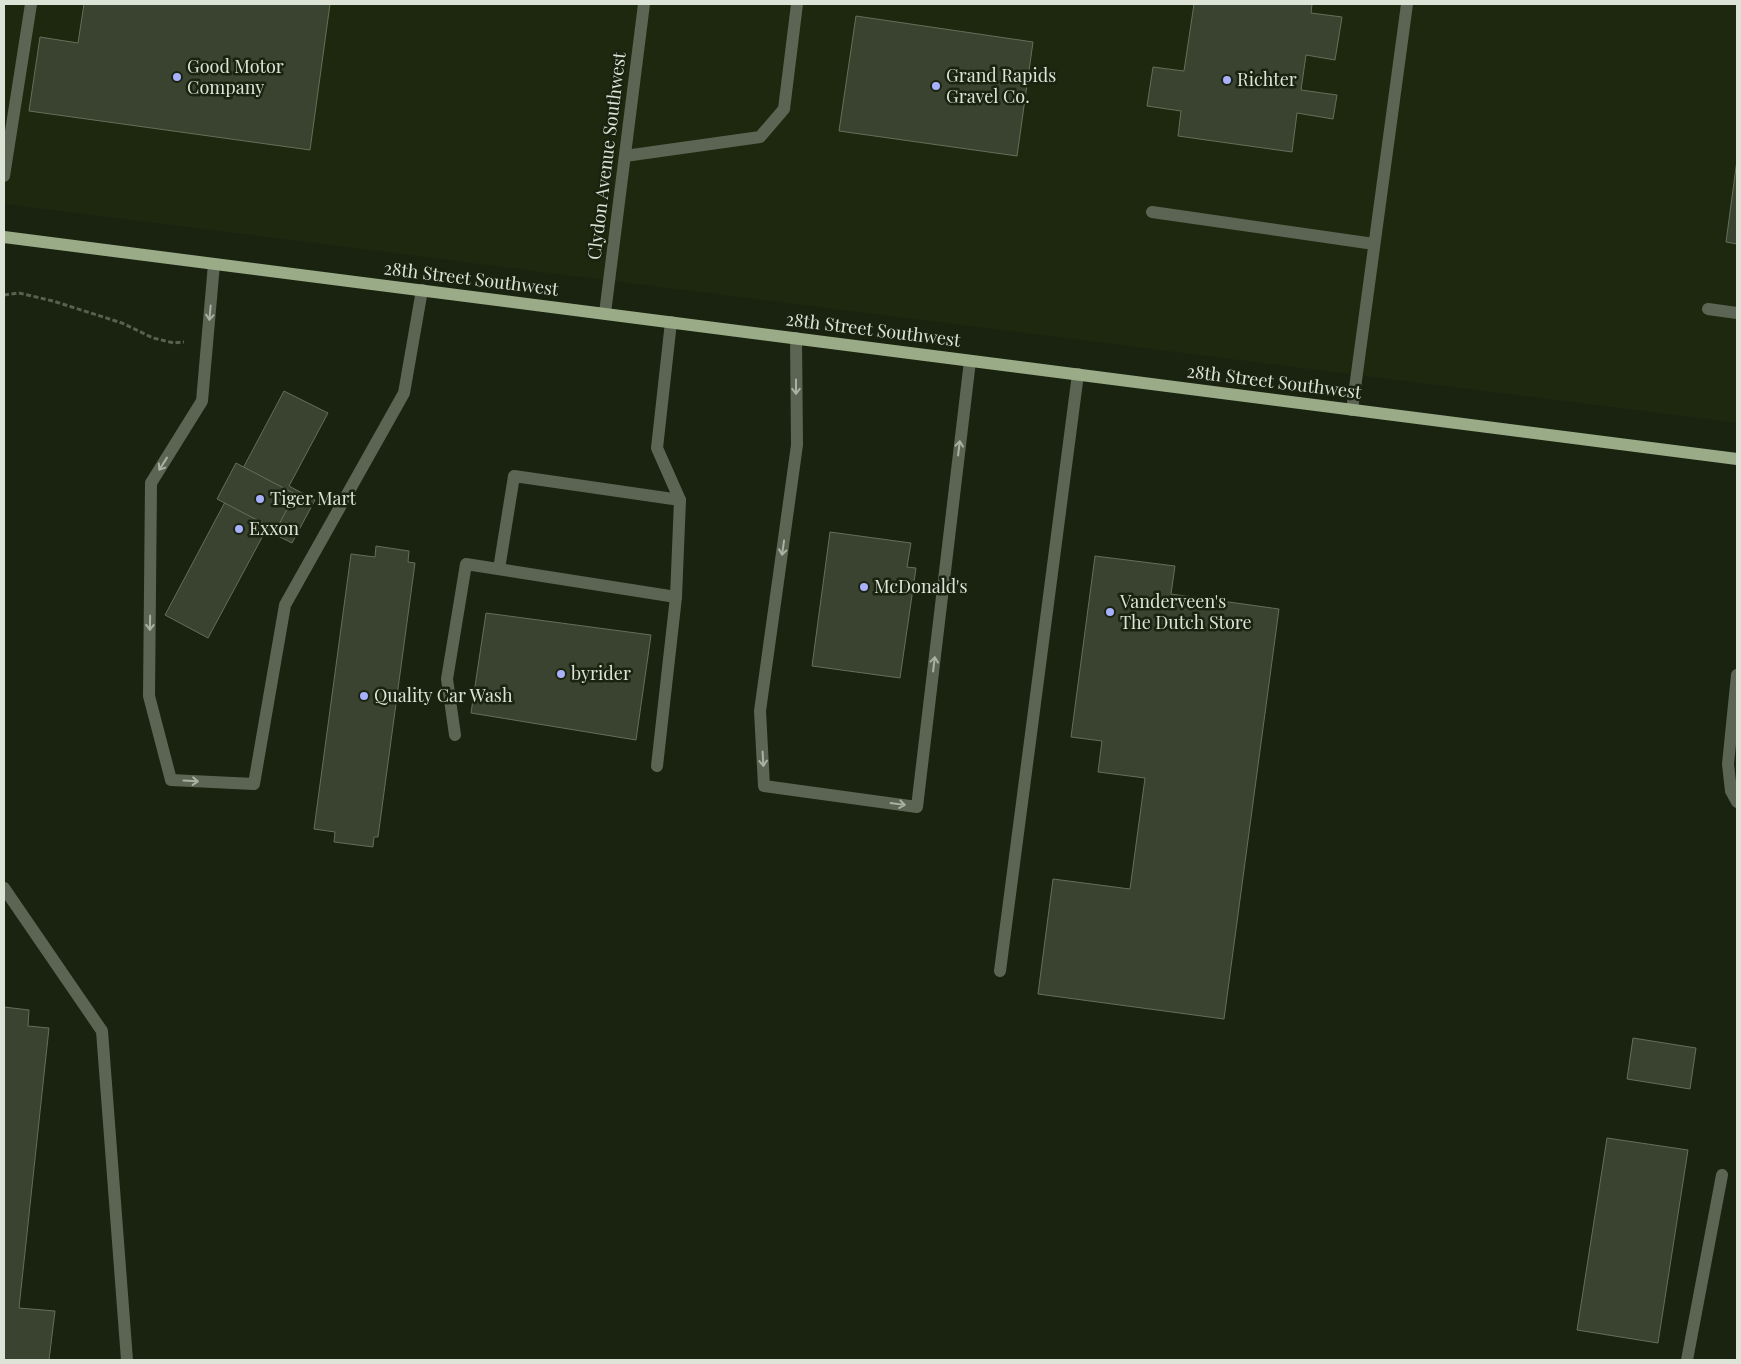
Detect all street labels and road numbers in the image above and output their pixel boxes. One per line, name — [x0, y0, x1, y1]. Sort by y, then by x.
street label: Clydon Avenue Southwest — [581, 50, 631, 261]
street label: 28th Street Southwest — [382, 255, 561, 301]
street label: 28th Street Southwest — [784, 306, 963, 352]
street label: 28th Street Southwest — [1185, 358, 1364, 404]

